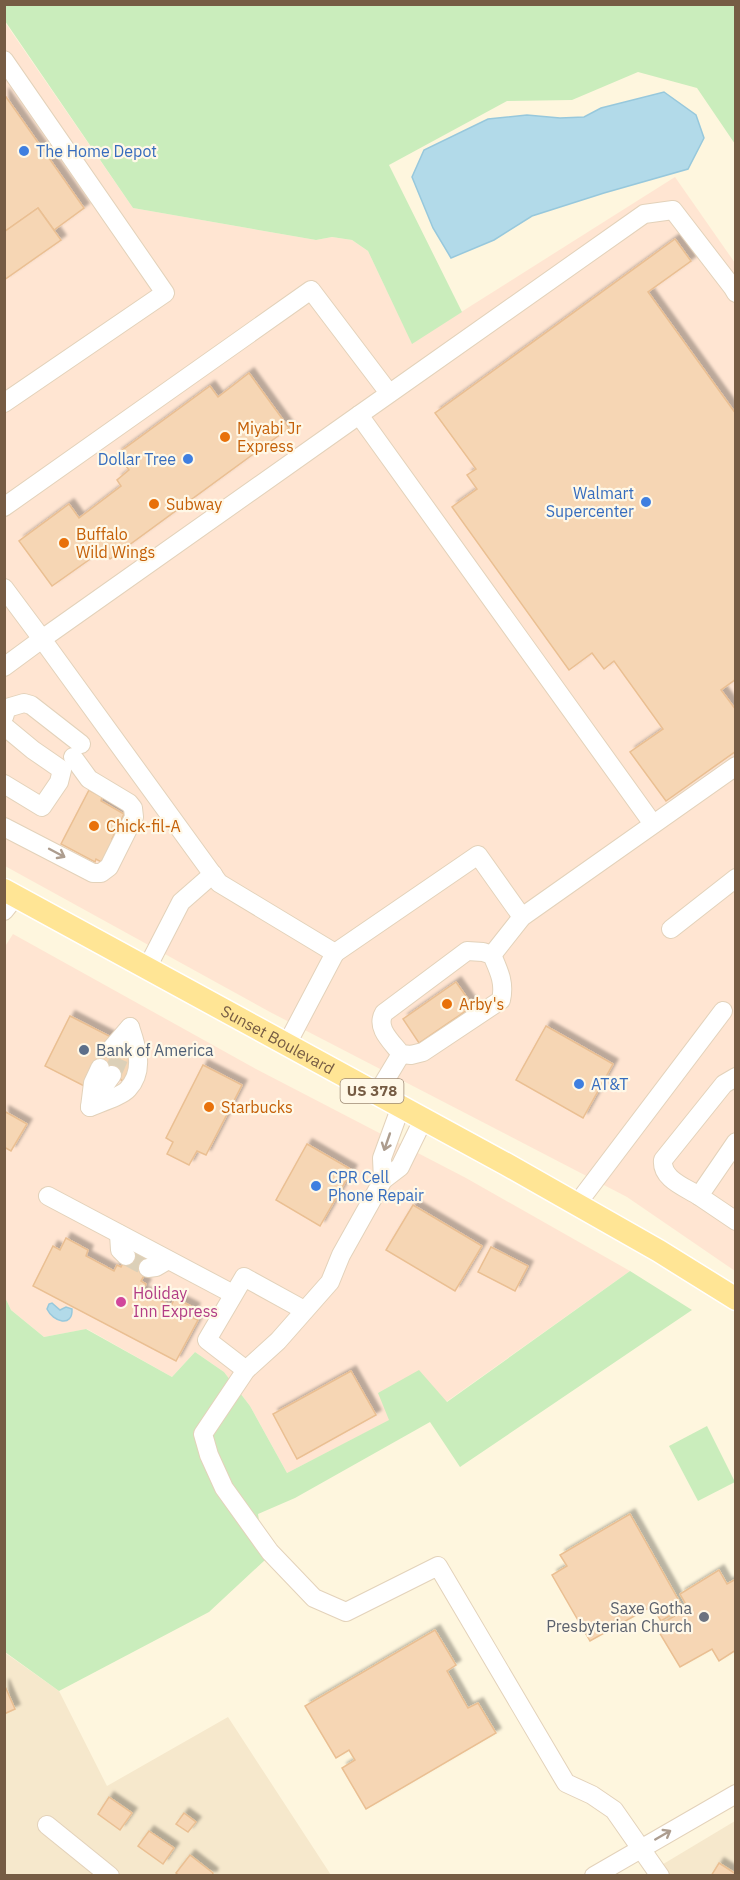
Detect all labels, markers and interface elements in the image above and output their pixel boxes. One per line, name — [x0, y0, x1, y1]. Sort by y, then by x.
place label: The Home Depot — [36, 141, 157, 161]
marker: The Home Depot — [17, 144, 31, 158]
place label: Miyabi Jr Express — [237, 418, 302, 456]
marker: Miyabi Jr Express — [218, 430, 232, 444]
place label: Dollar Tree — [98, 449, 176, 469]
marker: Dollar Tree — [181, 452, 195, 466]
place label: Walmart Supercenter — [546, 483, 634, 521]
place label: Subway — [166, 494, 222, 514]
marker: Walmart Supercenter — [639, 495, 653, 509]
marker: Subway — [147, 497, 161, 511]
place label: Buffalo Wild Wings — [76, 524, 155, 562]
marker: Buffalo Wild Wings — [57, 536, 71, 550]
place label: Chick-fil-A — [106, 816, 181, 836]
marker: Chick-fil-A — [87, 819, 101, 833]
one-way arrow — [47, 848, 65, 860]
place label: Arby's — [459, 994, 504, 1014]
marker: Arby's — [440, 997, 454, 1011]
street label: Sunset Boulevard — [218, 1000, 338, 1079]
place label: Bank of America — [96, 1040, 214, 1060]
marker: Bank of America — [77, 1043, 91, 1057]
place label: AT&T — [591, 1074, 628, 1094]
marker: AT&T — [572, 1077, 586, 1091]
road number: US 378 — [340, 1079, 404, 1103]
place label: Starbucks — [221, 1097, 293, 1117]
marker: Starbucks — [202, 1100, 216, 1114]
one-way arrow — [381, 1132, 392, 1151]
place label: CPR Cell Phone Repair — [328, 1167, 424, 1205]
marker: CPR Cell Phone Repair — [309, 1179, 323, 1193]
place label: Holiday Inn Express — [133, 1283, 218, 1321]
marker: Holiday Inn Express — [114, 1295, 128, 1309]
place label: Saxe Gotha Presbyterian Church — [546, 1598, 692, 1636]
marker: Saxe Gotha Presbyterian Church — [697, 1610, 711, 1624]
one-way arrow — [654, 1829, 671, 1841]

